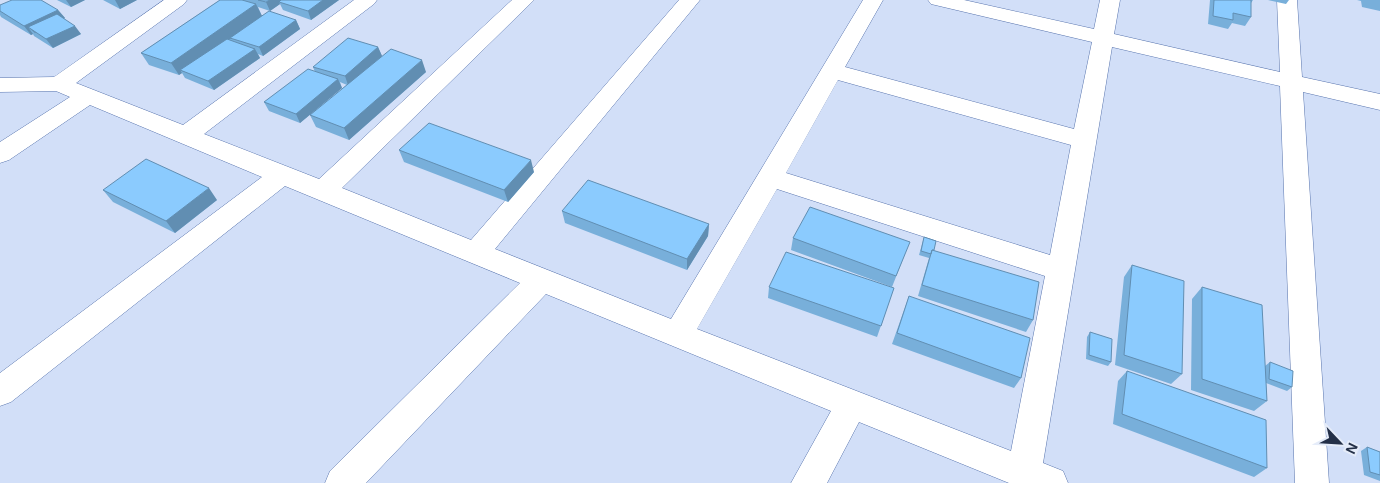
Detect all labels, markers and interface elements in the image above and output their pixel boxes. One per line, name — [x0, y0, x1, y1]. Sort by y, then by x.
north arrow — [1315, 418, 1365, 468]
text: N — [1342, 441, 1361, 456]

